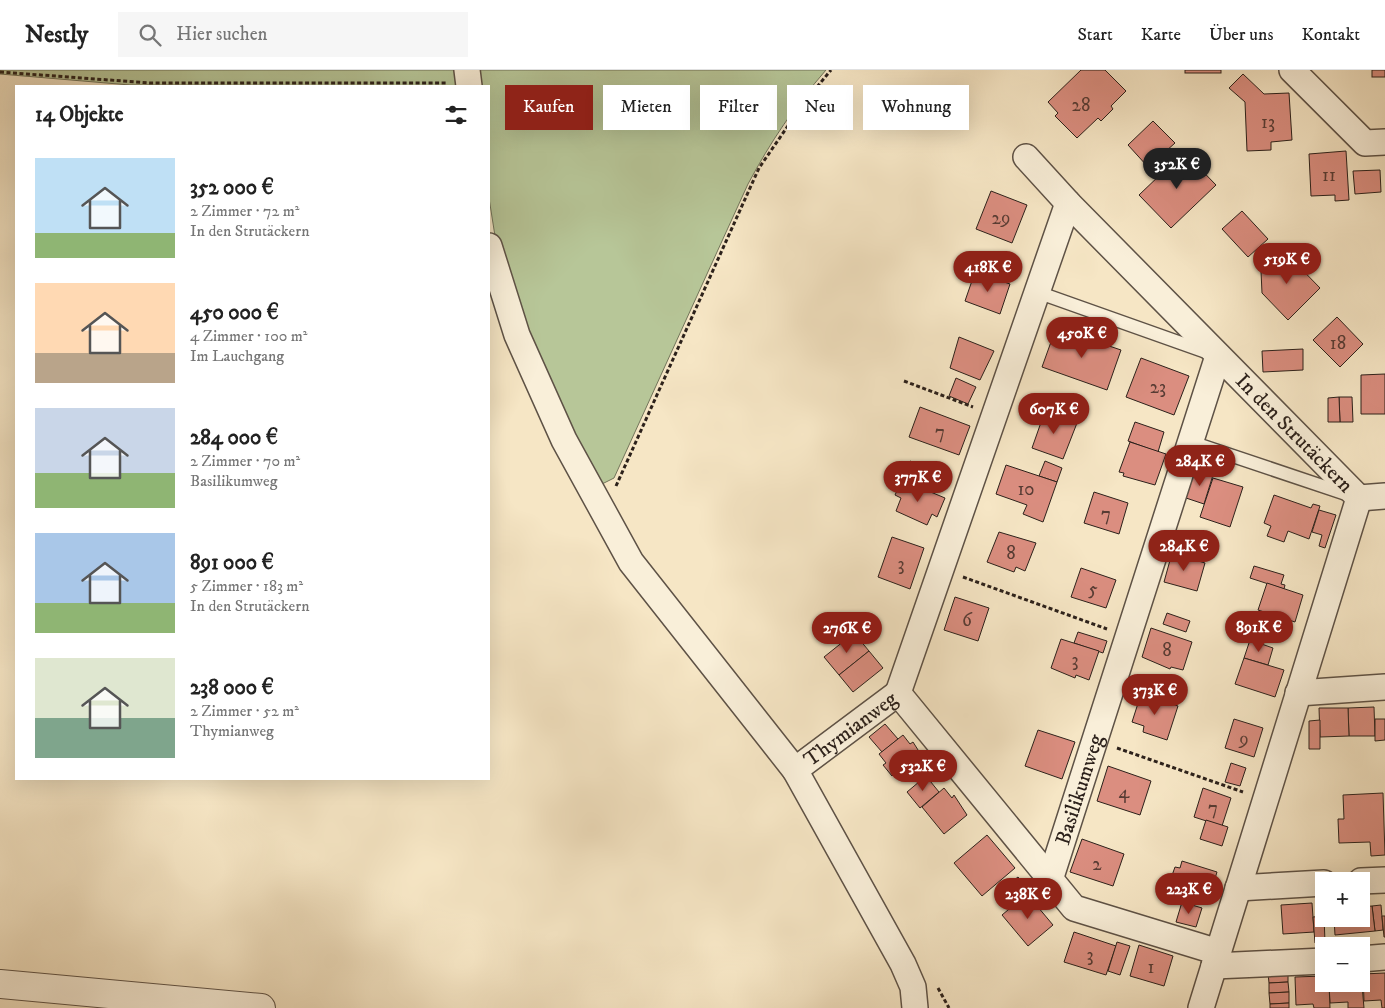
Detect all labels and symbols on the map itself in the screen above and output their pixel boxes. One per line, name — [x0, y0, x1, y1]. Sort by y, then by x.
house number: 28 — [1072, 94, 1090, 117]
house number: 13 — [1261, 111, 1275, 134]
pin: 352K € — [1136, 148, 1218, 190]
house number: 11 — [1322, 164, 1336, 187]
house number: 29 — [992, 207, 1010, 230]
pin: 519K € — [1246, 242, 1328, 285]
pin: 418K € — [947, 250, 1029, 293]
pin: 450K € — [1041, 316, 1123, 359]
house number: 18 — [1330, 332, 1346, 355]
street label: In den Strutäckern — [1230, 368, 1358, 498]
house number: 23 — [1150, 376, 1166, 399]
pin: 607K € — [1013, 392, 1095, 435]
house number: 7 — [935, 421, 945, 444]
pin: 284K € — [1159, 444, 1241, 487]
pin: 377K € — [877, 460, 959, 503]
house number: 10 — [1017, 478, 1035, 501]
house number: 7 — [1101, 503, 1111, 526]
pin: 284K € — [1143, 530, 1225, 572]
house number: 8 — [1006, 542, 1016, 565]
house number: 3 — [897, 553, 905, 576]
house number: 5 — [1088, 578, 1098, 601]
house number: 6 — [962, 609, 973, 632]
pin: 891K € — [1218, 610, 1300, 653]
pin: 276K € — [806, 612, 888, 654]
house number: 8 — [1162, 639, 1172, 662]
house number: 3 — [1071, 649, 1079, 672]
pin: 373K € — [1114, 674, 1196, 716]
street label: Thymianweg — [799, 686, 903, 773]
house number: 9 — [1238, 728, 1249, 751]
street label: Basilikumweg — [1050, 730, 1110, 848]
pin: 532K € — [882, 750, 964, 792]
house number: 4 — [1119, 781, 1131, 804]
house number: 7 — [1208, 797, 1218, 820]
house number: 2 — [1092, 853, 1102, 876]
pin: 223K € — [1148, 872, 1230, 915]
pin: 238K € — [987, 878, 1069, 920]
house number: 3 — [1086, 944, 1094, 967]
house number: 1 — [1148, 956, 1155, 979]

